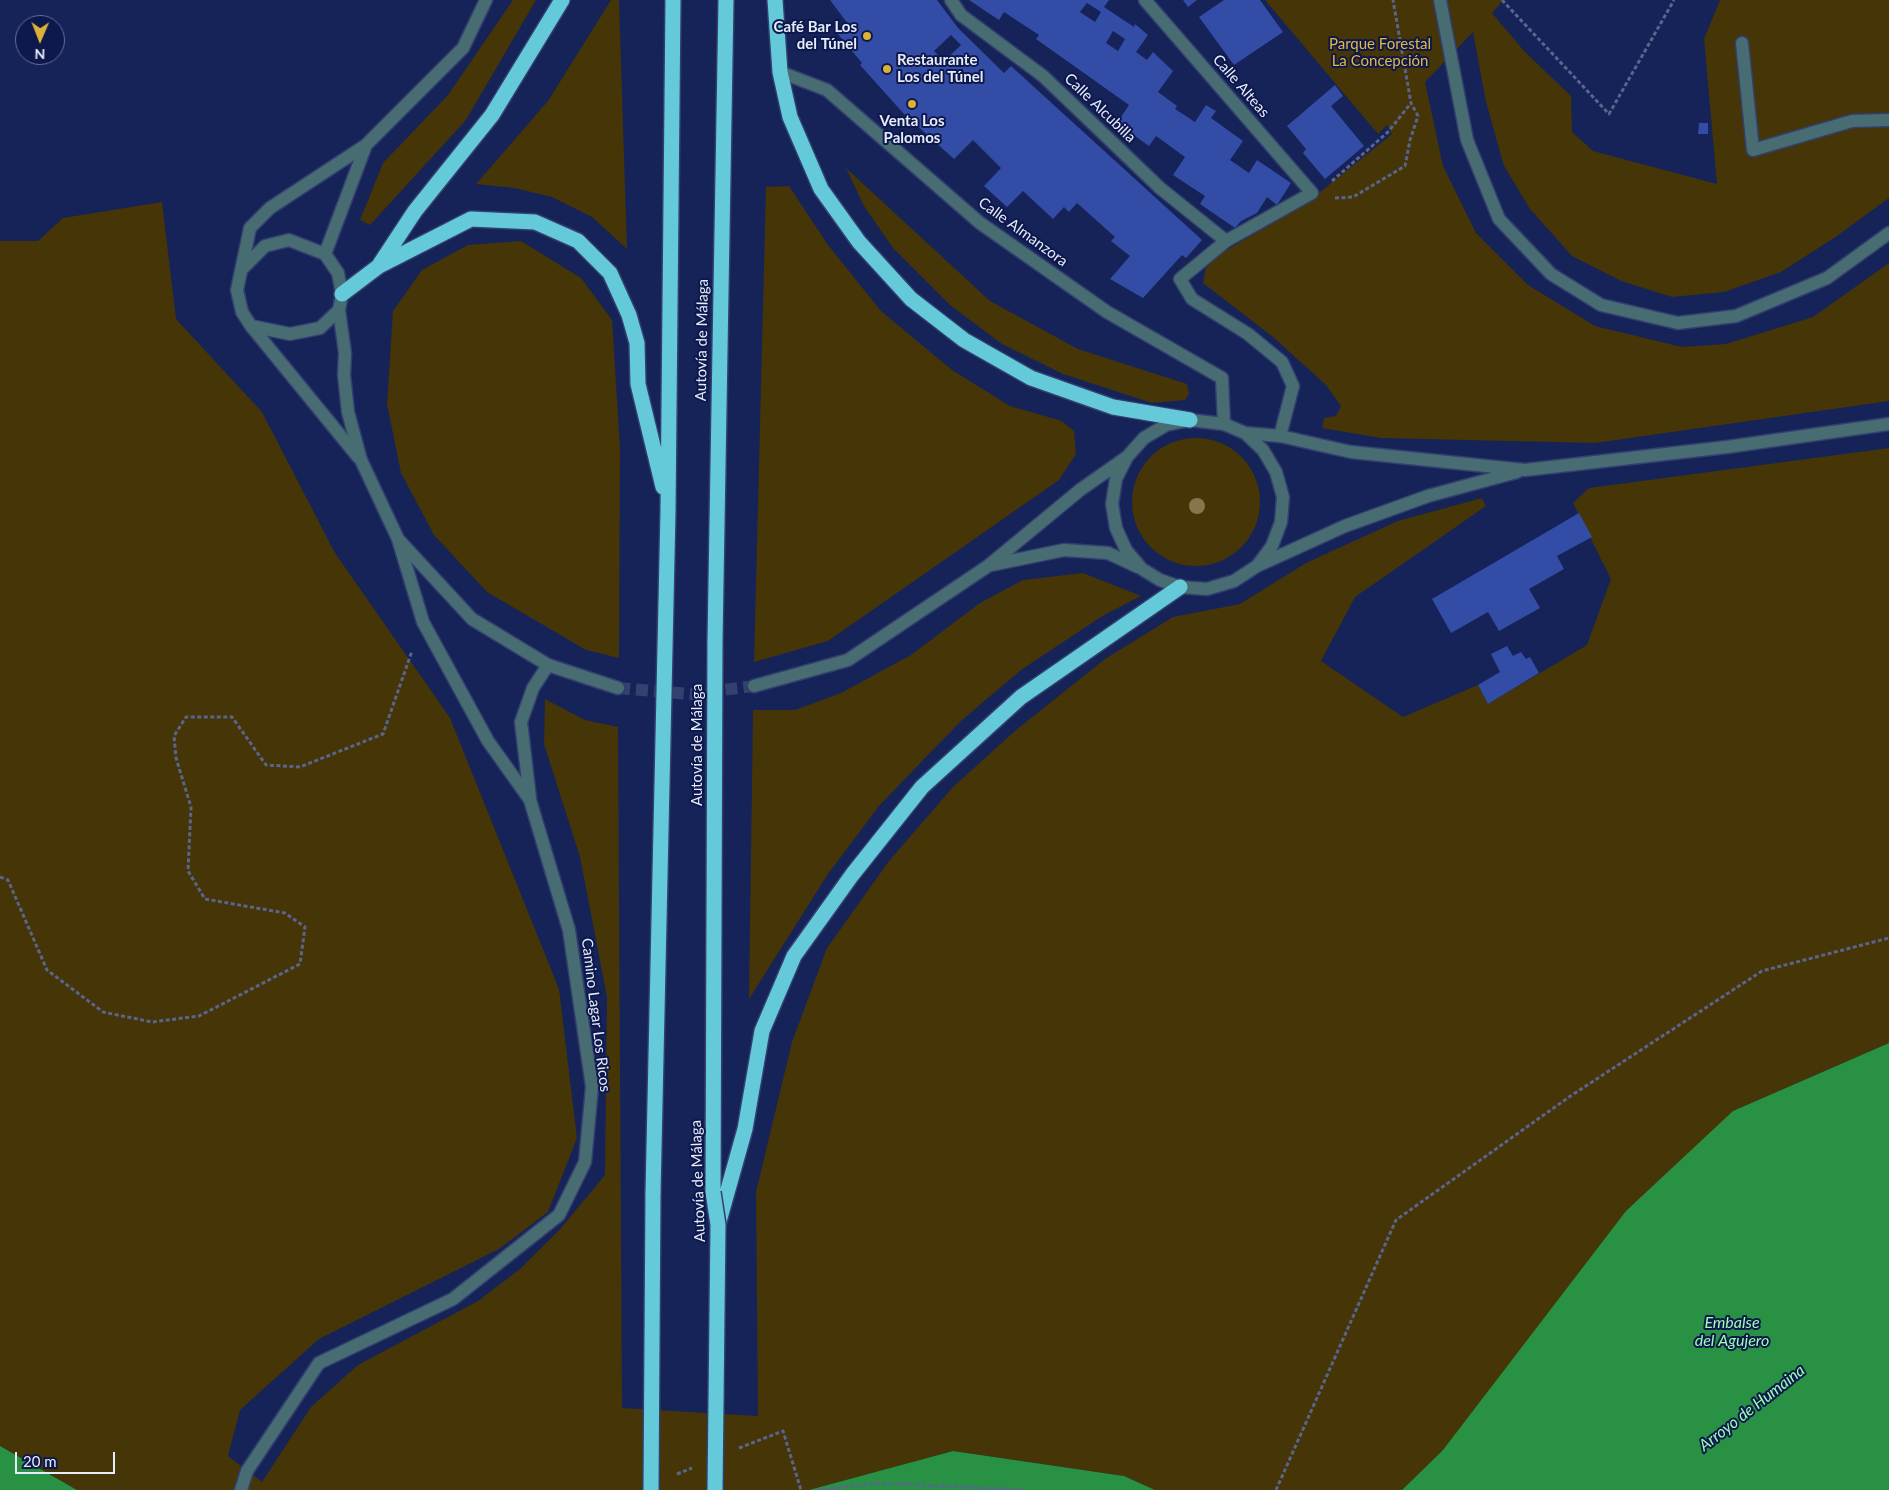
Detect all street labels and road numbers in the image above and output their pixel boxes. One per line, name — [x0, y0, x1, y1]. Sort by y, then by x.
street label: Calle Alteas — [1209, 51, 1273, 121]
street label: Calle Alcubilla — [1061, 70, 1139, 146]
street label: Calle Almanzora — [975, 194, 1071, 270]
street label: Autovía de Málaga — [692, 279, 712, 401]
street label: Autovía de Málaga — [688, 684, 706, 806]
street label: Camino Lagar Los Ricos — [578, 937, 614, 1093]
street label: Autovía de Málaga — [687, 1120, 709, 1242]

